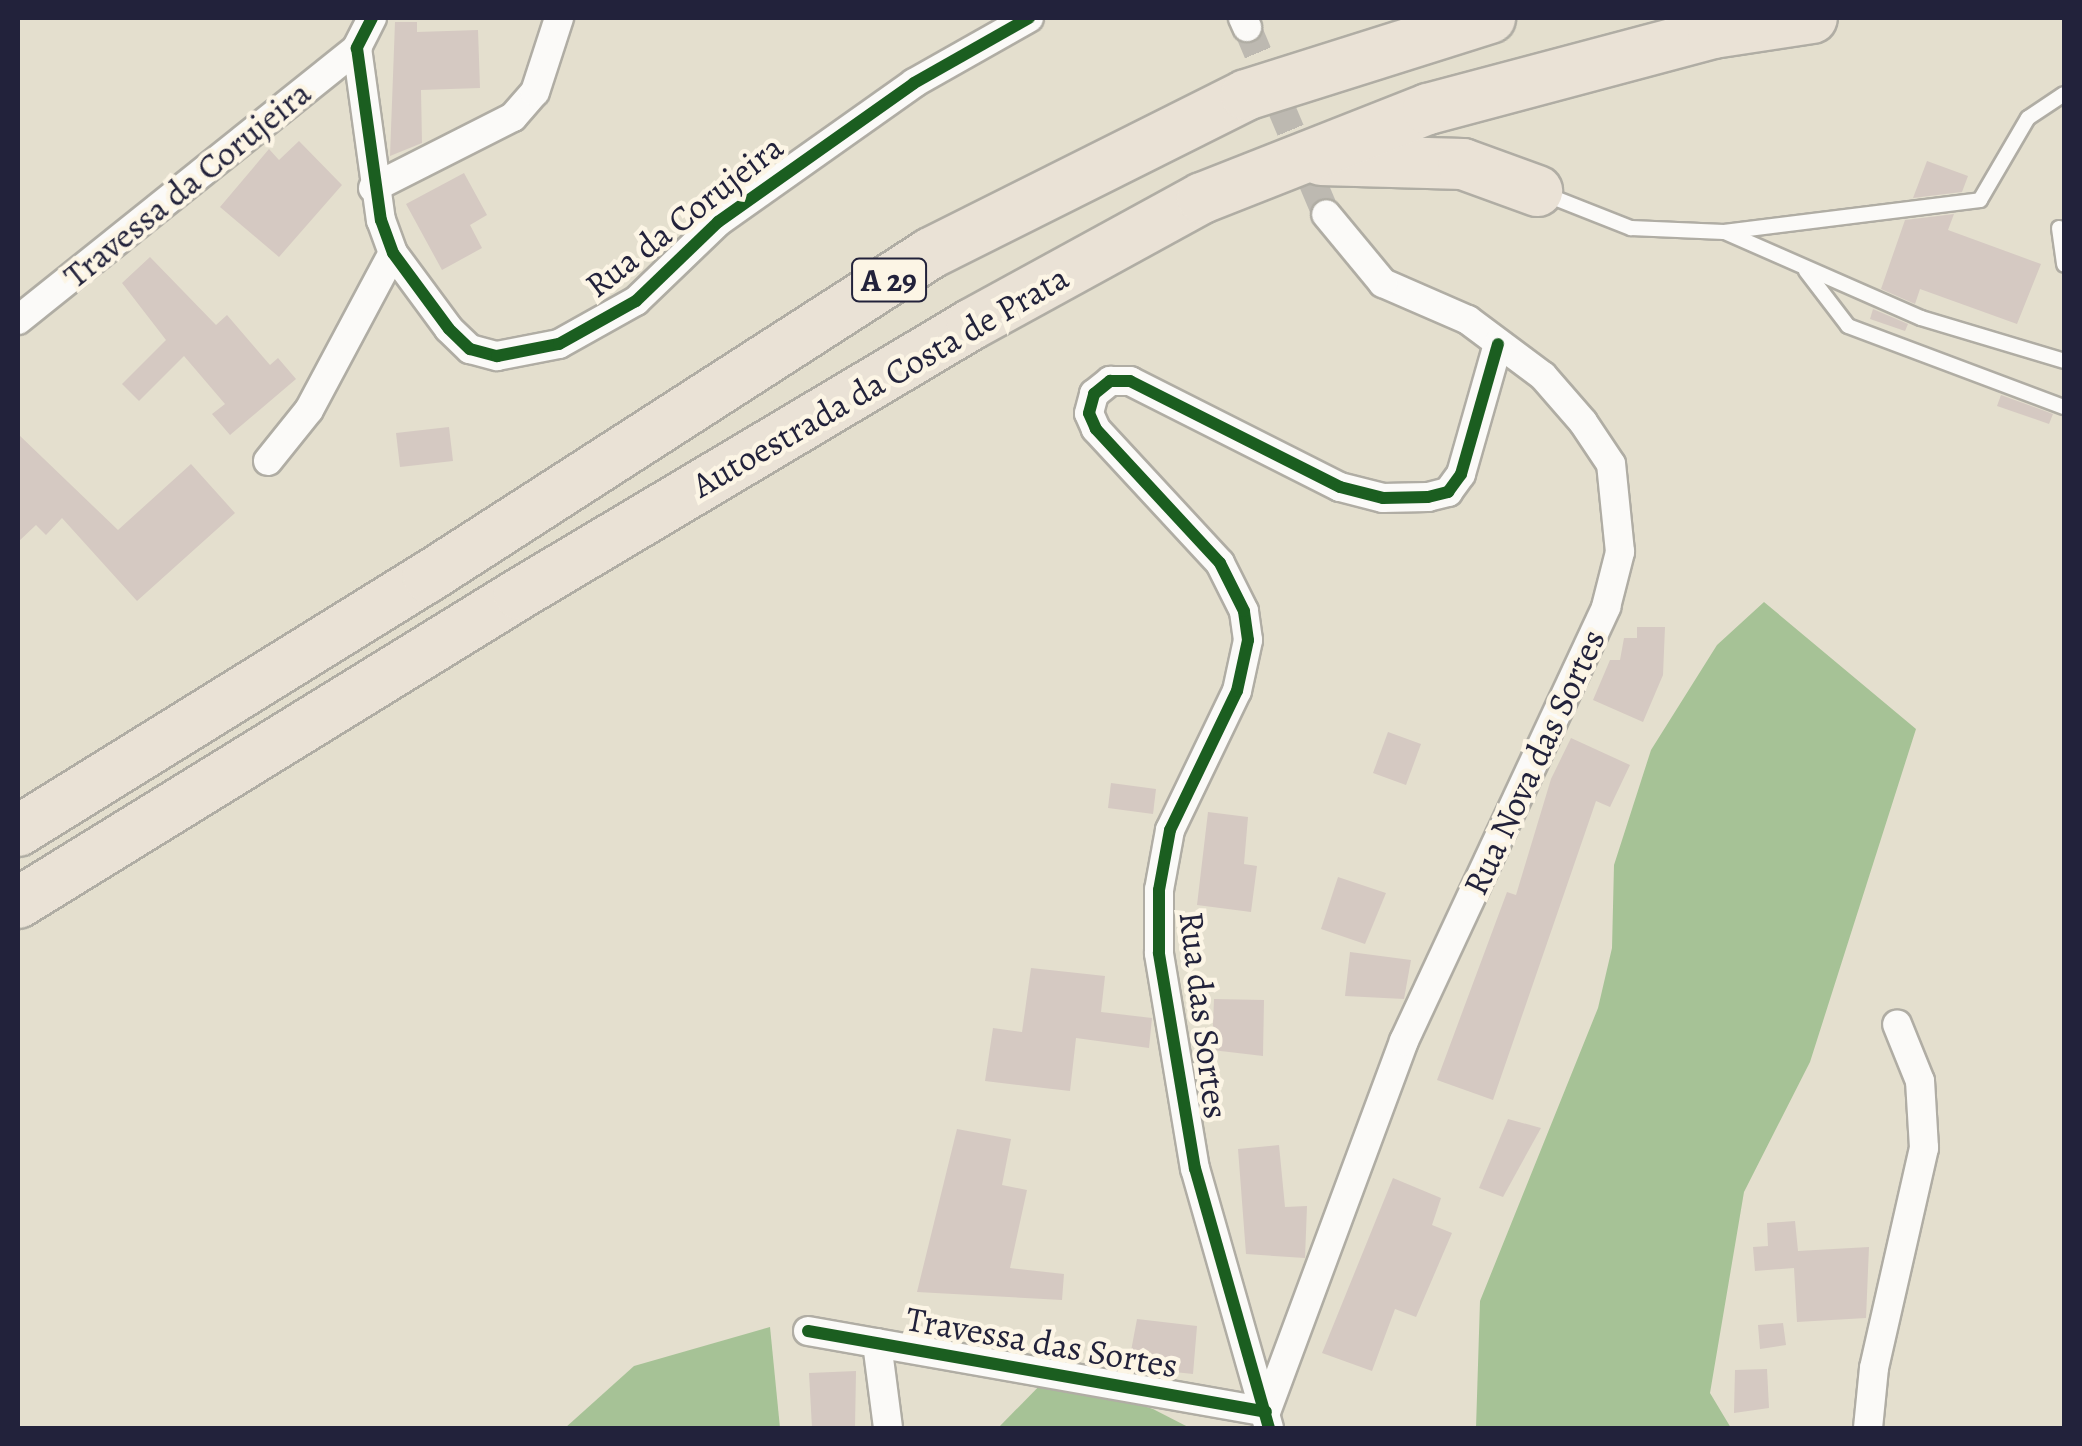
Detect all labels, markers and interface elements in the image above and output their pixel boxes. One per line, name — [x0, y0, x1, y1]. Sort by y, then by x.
street label: Travessa da Corujeira — [55, 72, 319, 296]
street label: Rua da Corujeira — [577, 126, 791, 306]
road number: A 29 — [849, 253, 929, 307]
street label: Autoestrada da Costa de Prata — [684, 256, 1076, 506]
street label: Rua Nova das Sortes — [1454, 623, 1614, 901]
street label: Rua das Sortes — [1170, 909, 1238, 1121]
street label: Travessa das Sortes — [903, 1297, 1181, 1387]

